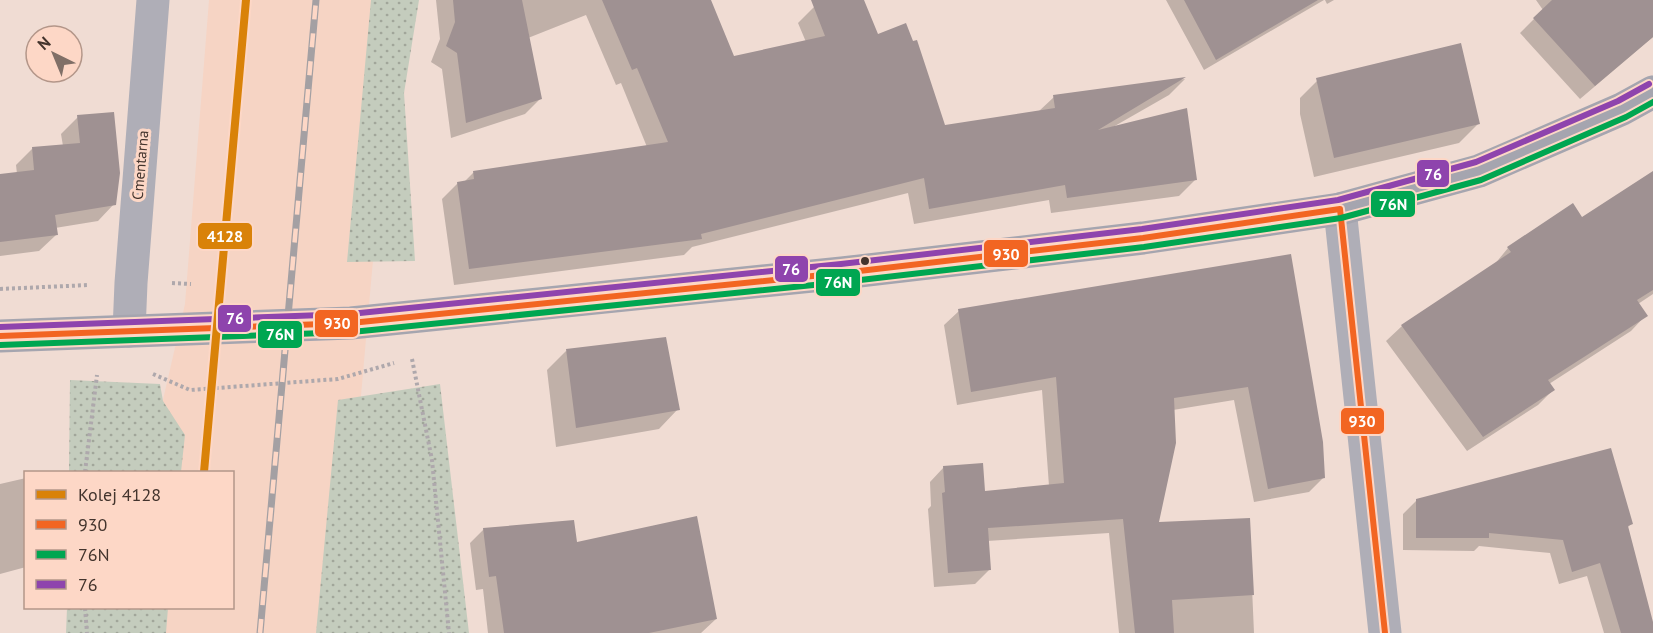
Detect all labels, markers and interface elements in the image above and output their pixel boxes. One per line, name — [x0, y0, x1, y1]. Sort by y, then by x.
north arrow — [24, 24, 84, 84]
text: N — [33, 32, 54, 54]
street label: Cmentarna — [128, 130, 152, 200]
line badge: 76 — [1416, 159, 1450, 188]
text: 76 — [1424, 164, 1442, 184]
line badge: 76N — [1370, 190, 1416, 218]
text: 76N — [1379, 194, 1407, 214]
line badge: 4128 — [197, 222, 253, 250]
text: 4128 — [207, 226, 243, 246]
line badge: 930 — [983, 239, 1029, 268]
text: 930 — [992, 244, 1020, 264]
line badge: 76 — [774, 255, 809, 283]
unlabelled marker — [859, 255, 871, 267]
text: 76 — [782, 259, 800, 279]
line badge: 76N — [815, 268, 861, 297]
text: 76N — [824, 272, 852, 292]
line badge: 76 — [217, 304, 252, 333]
text: 76 — [226, 308, 244, 328]
line badge: 930 — [314, 309, 359, 338]
text: 930 — [323, 313, 351, 333]
line badge: 76N — [257, 320, 303, 349]
text: 76N — [266, 324, 294, 344]
line badge: 930 — [1340, 407, 1385, 435]
text: 930 — [1348, 411, 1376, 431]
legend — [24, 471, 234, 609]
text: Kolej 4128 — [78, 483, 161, 506]
text: 930 — [78, 513, 108, 536]
text: 76N — [78, 543, 110, 566]
text: 76 — [78, 573, 98, 596]

